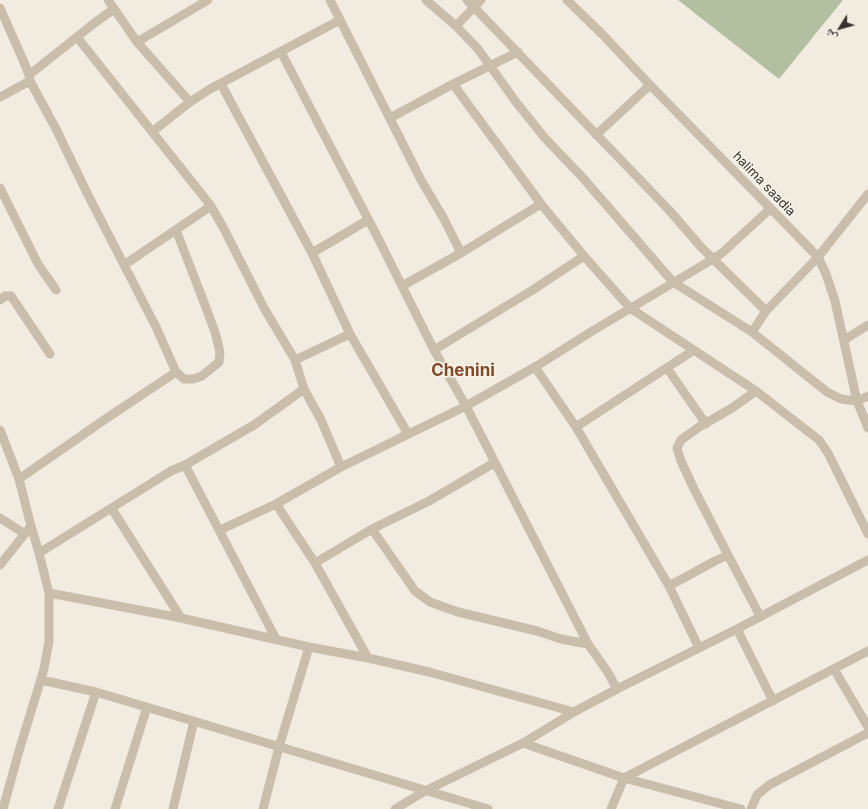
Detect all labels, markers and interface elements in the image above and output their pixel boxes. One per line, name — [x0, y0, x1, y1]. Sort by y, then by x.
north arrow — [820, 8, 860, 48]
text: ش — [821, 26, 840, 44]
street label: halima saadia — [729, 149, 799, 219]
district label: Chenini — [431, 361, 495, 381]

